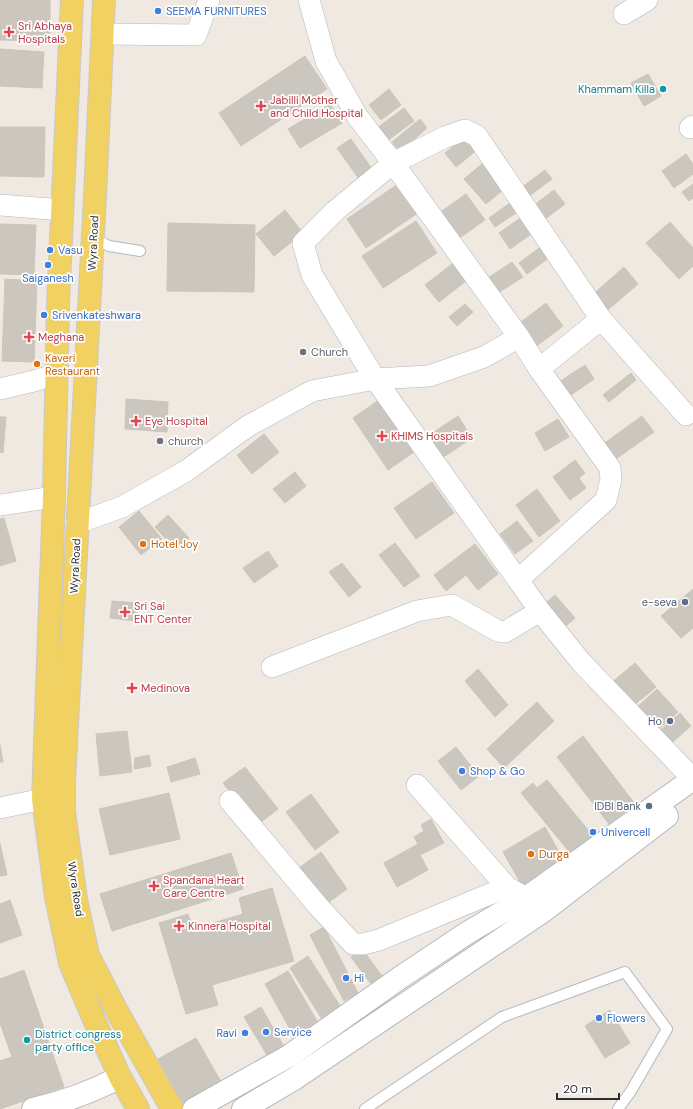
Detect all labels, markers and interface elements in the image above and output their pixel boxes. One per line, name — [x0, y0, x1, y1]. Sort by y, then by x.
place label: SEEMA FURNITURES — [166, 4, 267, 18]
marker: SEEMA FURNITURES — [153, 6, 163, 16]
place label: Sri Abhaya Hospitals — [18, 19, 72, 46]
marker: Sri Abhaya Hospitals — [3, 26, 15, 38]
place label: Khammam Killa — [578, 82, 655, 96]
marker: Khammam Killa — [658, 84, 668, 94]
place label: Jabilli Mother and Child Hospital — [270, 93, 363, 120]
marker: Jabilli Mother and Child Hospital — [255, 100, 267, 112]
street label: Wyra Road — [85, 215, 101, 271]
place label: Vasu — [58, 243, 83, 257]
marker: Vasu — [45, 245, 55, 255]
marker: Saiganesh — [43, 260, 53, 270]
place label: Saiganesh — [22, 271, 74, 285]
place label: Srivenkateshwara — [52, 308, 141, 322]
marker: Srivenkateshwara — [39, 310, 49, 320]
place label: Meghana — [38, 330, 84, 344]
marker: Meghana — [23, 331, 35, 343]
place label: Church — [311, 345, 348, 359]
marker: Church — [298, 347, 308, 357]
place label: Kaveri Restaurant — [45, 351, 100, 378]
marker: Kaveri Restaurant — [32, 359, 42, 369]
place label: Eye Hospital — [145, 414, 208, 428]
marker: Eye Hospital — [130, 415, 142, 427]
place label: KHIMS Hospitals — [391, 429, 473, 443]
marker: KHIMS Hospitals — [376, 430, 388, 442]
place label: church — [168, 434, 203, 448]
marker: church — [155, 436, 165, 446]
place label: Hotel Joy — [151, 537, 198, 551]
street label: Wyra Road — [67, 538, 83, 594]
marker: Hotel Joy — [138, 539, 148, 549]
place label: e-seva — [642, 595, 677, 609]
marker: e-seva — [680, 597, 690, 607]
place label: Sri Sai ENT Center — [134, 599, 192, 626]
marker: Sri Sai ENT Center — [119, 606, 131, 618]
place label: Medinova — [141, 681, 190, 695]
marker: Medinova — [126, 682, 138, 694]
place label: Ho — [648, 714, 662, 728]
marker: Ho — [665, 716, 675, 726]
place label: Shop & Go — [470, 764, 525, 778]
marker: Shop & Go — [457, 766, 467, 776]
place label: IDBI Bank — [594, 799, 641, 813]
marker: IDBI Bank — [644, 801, 654, 811]
place label: Univercell — [601, 825, 650, 839]
marker: Univercell — [588, 827, 598, 837]
place label: Durga — [539, 847, 569, 861]
marker: Durga — [526, 849, 536, 859]
street label: Wyra Road — [65, 861, 87, 918]
place label: Spandana Heart Care Centre — [163, 873, 245, 900]
marker: Spandana Heart Care Centre — [148, 880, 160, 892]
place label: Kinnera Hospital — [188, 919, 271, 933]
marker: Kinnera Hospital — [173, 920, 185, 932]
place label: Hi — [354, 971, 364, 985]
marker: Hi — [341, 973, 351, 983]
place label: Flowers — [607, 1011, 646, 1025]
marker: Flowers — [594, 1013, 604, 1023]
place label: Service — [274, 1025, 312, 1039]
place label: Ravi — [216, 1026, 237, 1040]
place label: District congress party office — [35, 1027, 121, 1054]
marker: Service — [261, 1027, 271, 1037]
marker: Ravi — [240, 1028, 250, 1038]
marker: District congress party office — [22, 1035, 32, 1045]
scale bar — [557, 1075, 619, 1101]
text: 20 m — [563, 1081, 592, 1097]

